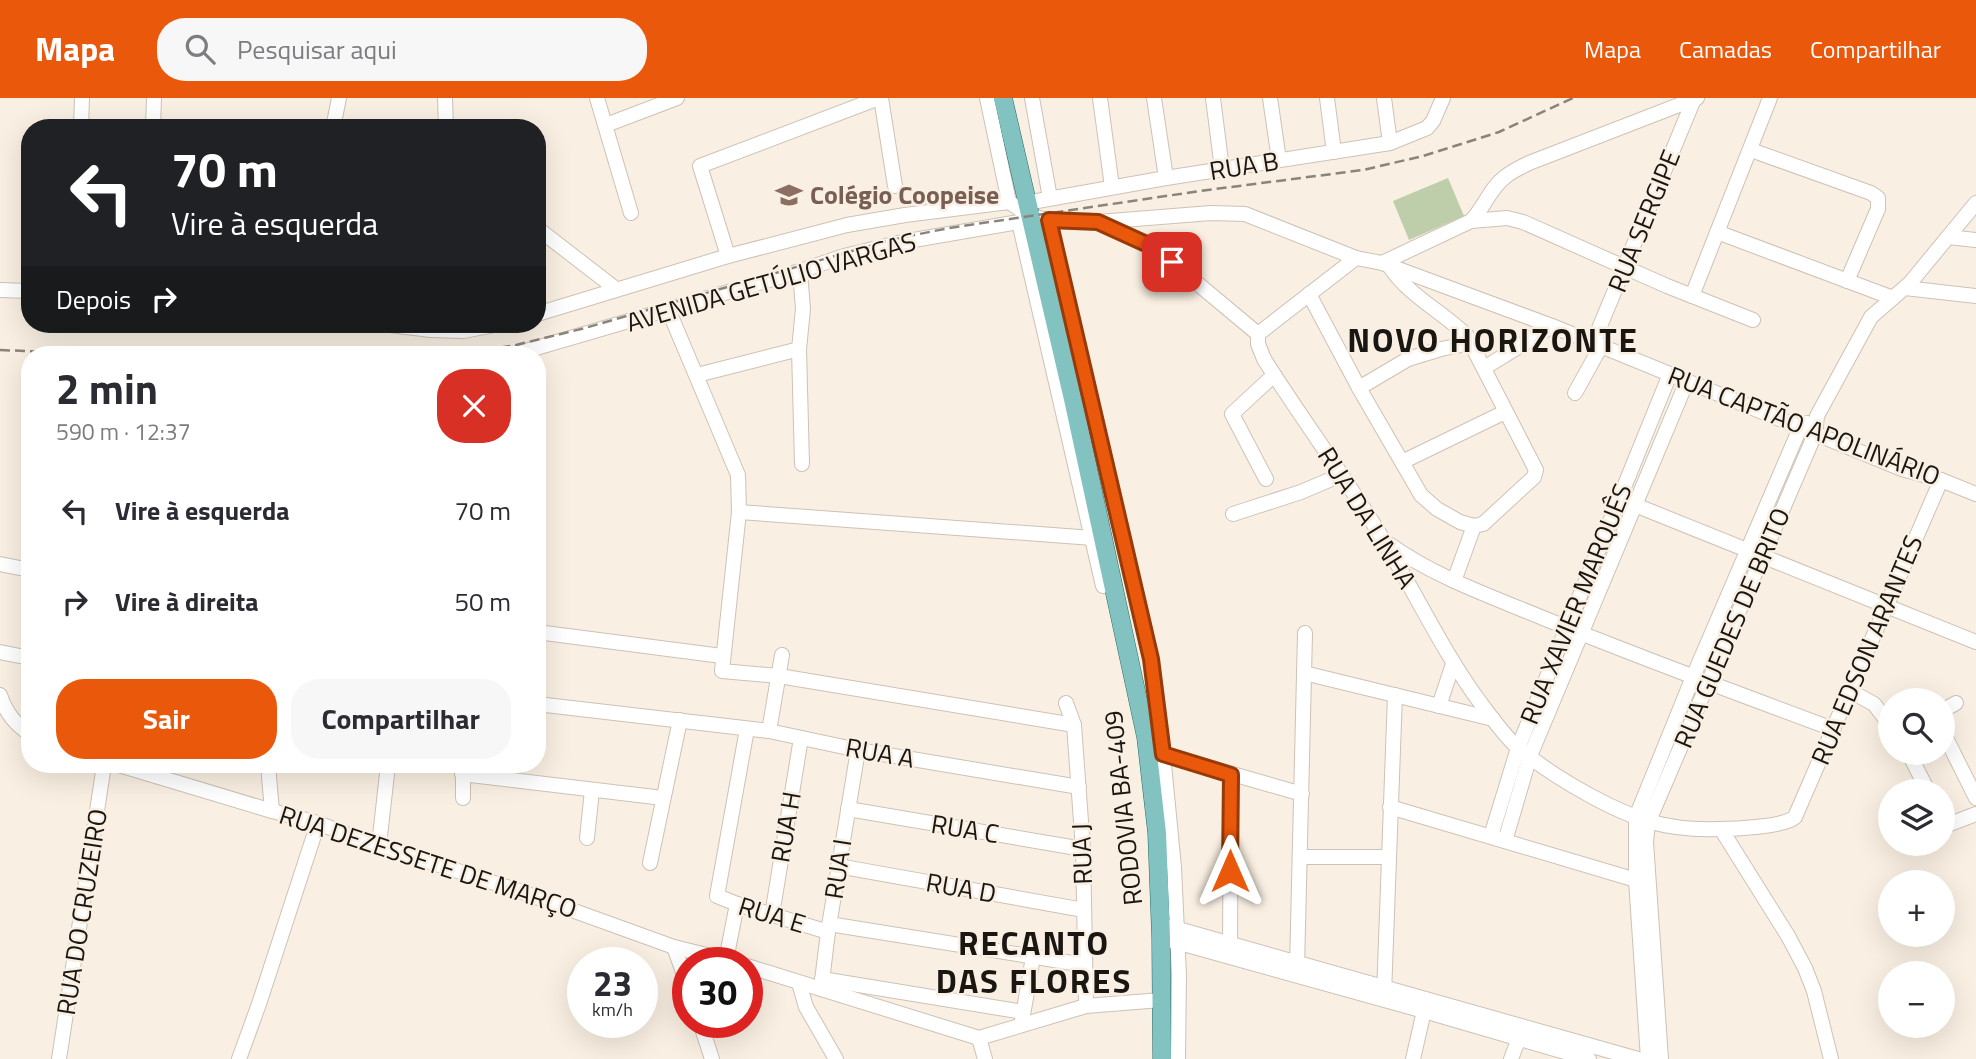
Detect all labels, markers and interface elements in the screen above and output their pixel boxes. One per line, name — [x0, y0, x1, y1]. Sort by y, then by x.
search box — [157, 18, 647, 81]
text: Mapa — [35, 24, 115, 74]
icon: search — [181, 30, 219, 68]
text: Pesquisar aqui — [237, 30, 397, 69]
text: Mapa — [1584, 31, 1641, 67]
text: Camadas — [1679, 31, 1772, 67]
text: Compartilhar — [1810, 31, 1941, 67]
text: 70 m — [171, 131, 278, 206]
street label: RUA B — [1206, 141, 1281, 190]
street label: RUA SERGIPE — [1597, 144, 1690, 298]
icon: left — [56, 147, 147, 238]
place label: Colégio Coopeise — [810, 175, 999, 214]
school or university icon: Colégio Coopeise — [774, 180, 804, 210]
text: Vire à esquerda — [171, 199, 378, 247]
street label: AVENIDA GETÚLIO VARGAS — [621, 221, 920, 342]
pin — [1142, 232, 1202, 292]
icon: arrive — [1153, 243, 1191, 281]
text: Depois — [56, 280, 131, 319]
icon: right — [145, 280, 183, 318]
district label: NOVO HORIZONTE — [1347, 315, 1639, 365]
text: 2 min — [56, 356, 158, 420]
street label: RUA CAPTÃO APOLINÁRIO — [1662, 356, 1946, 496]
button: close — [437, 369, 511, 443]
text: 590 m · 12:37 — [56, 414, 191, 449]
street label: RUA DA LINHA — [1308, 439, 1427, 596]
street label: RUA XAVIER MARQUÊS — [1509, 478, 1642, 730]
text: Vire à esquerda — [115, 491, 290, 530]
text: 70 m — [454, 491, 511, 530]
icon: left — [56, 492, 94, 530]
street label: RUA GUEDES DE BRITO — [1663, 502, 1800, 754]
street label: RUA EDSON ARANTES — [1801, 529, 1933, 771]
text: Vire à direita — [115, 582, 258, 621]
text: 50 m — [454, 582, 511, 621]
icon: right — [56, 583, 94, 621]
button: Sair — [56, 679, 277, 759]
button: Compartilhar — [291, 679, 511, 759]
map controls — [1878, 688, 1955, 1038]
button: search — [1878, 688, 1955, 765]
street label: RODOVIA BA-409 — [1093, 709, 1152, 907]
street label: RUA A — [843, 727, 918, 778]
button: layers — [1878, 779, 1955, 856]
street label: RUA H — [760, 788, 811, 865]
street label: RUA DEZESSETE DE MARÇO — [274, 795, 582, 928]
street label: RUA C — [928, 804, 1002, 853]
street label: RUA DO CRUZEIRO — [46, 806, 117, 1018]
street label: RUA J — [1061, 823, 1102, 885]
position arrow — [1193, 834, 1267, 908]
street label: RUA I — [814, 836, 861, 902]
street label: RUA D — [923, 862, 999, 913]
button: + — [1878, 870, 1955, 947]
street label: RUA E — [734, 886, 810, 943]
district label: RECANTO DAS FLORES — [936, 918, 1132, 1006]
speed limit sign: 30 — [672, 947, 763, 1038]
text: 23 — [593, 956, 632, 1010]
button: − — [1878, 961, 1955, 1038]
text: km/h — [592, 996, 633, 1023]

